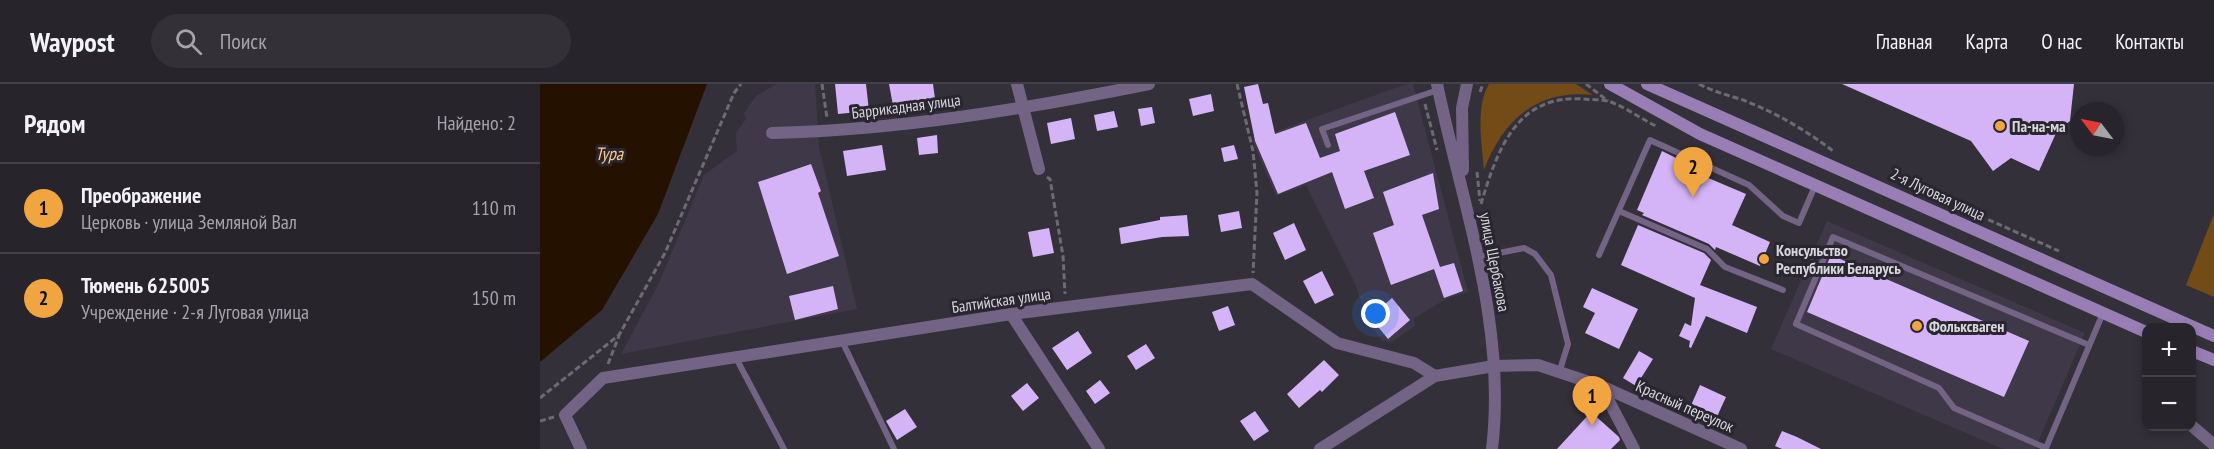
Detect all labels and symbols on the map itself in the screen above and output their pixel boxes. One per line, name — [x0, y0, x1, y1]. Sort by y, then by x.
street label: Баррикадная улица — [850, 89, 962, 123]
north arrow — [2070, 102, 2124, 156]
place label: Па-на-ма — [2012, 116, 2066, 136]
marker: Па-на-ма — [1993, 119, 2007, 133]
water label: Тура — [595, 142, 624, 165]
pin: 2 — [1674, 147, 1712, 197]
street label: 2-я Луговая улица — [1887, 163, 1989, 225]
street label: улица Щербакова — [1476, 211, 1514, 313]
place label: Консульство Республики Беларусь — [1776, 240, 1901, 278]
marker: Консульство Республики Беларусь — [1757, 252, 1771, 266]
street label: Балтийская улица — [950, 283, 1052, 317]
your location — [1361, 299, 1390, 328]
place label: Фольксваген — [1929, 316, 2004, 336]
marker: Фольксваген — [1910, 319, 1924, 333]
street label: Красный переулок — [1633, 375, 1738, 437]
pin: 1 — [1572, 376, 1612, 426]

